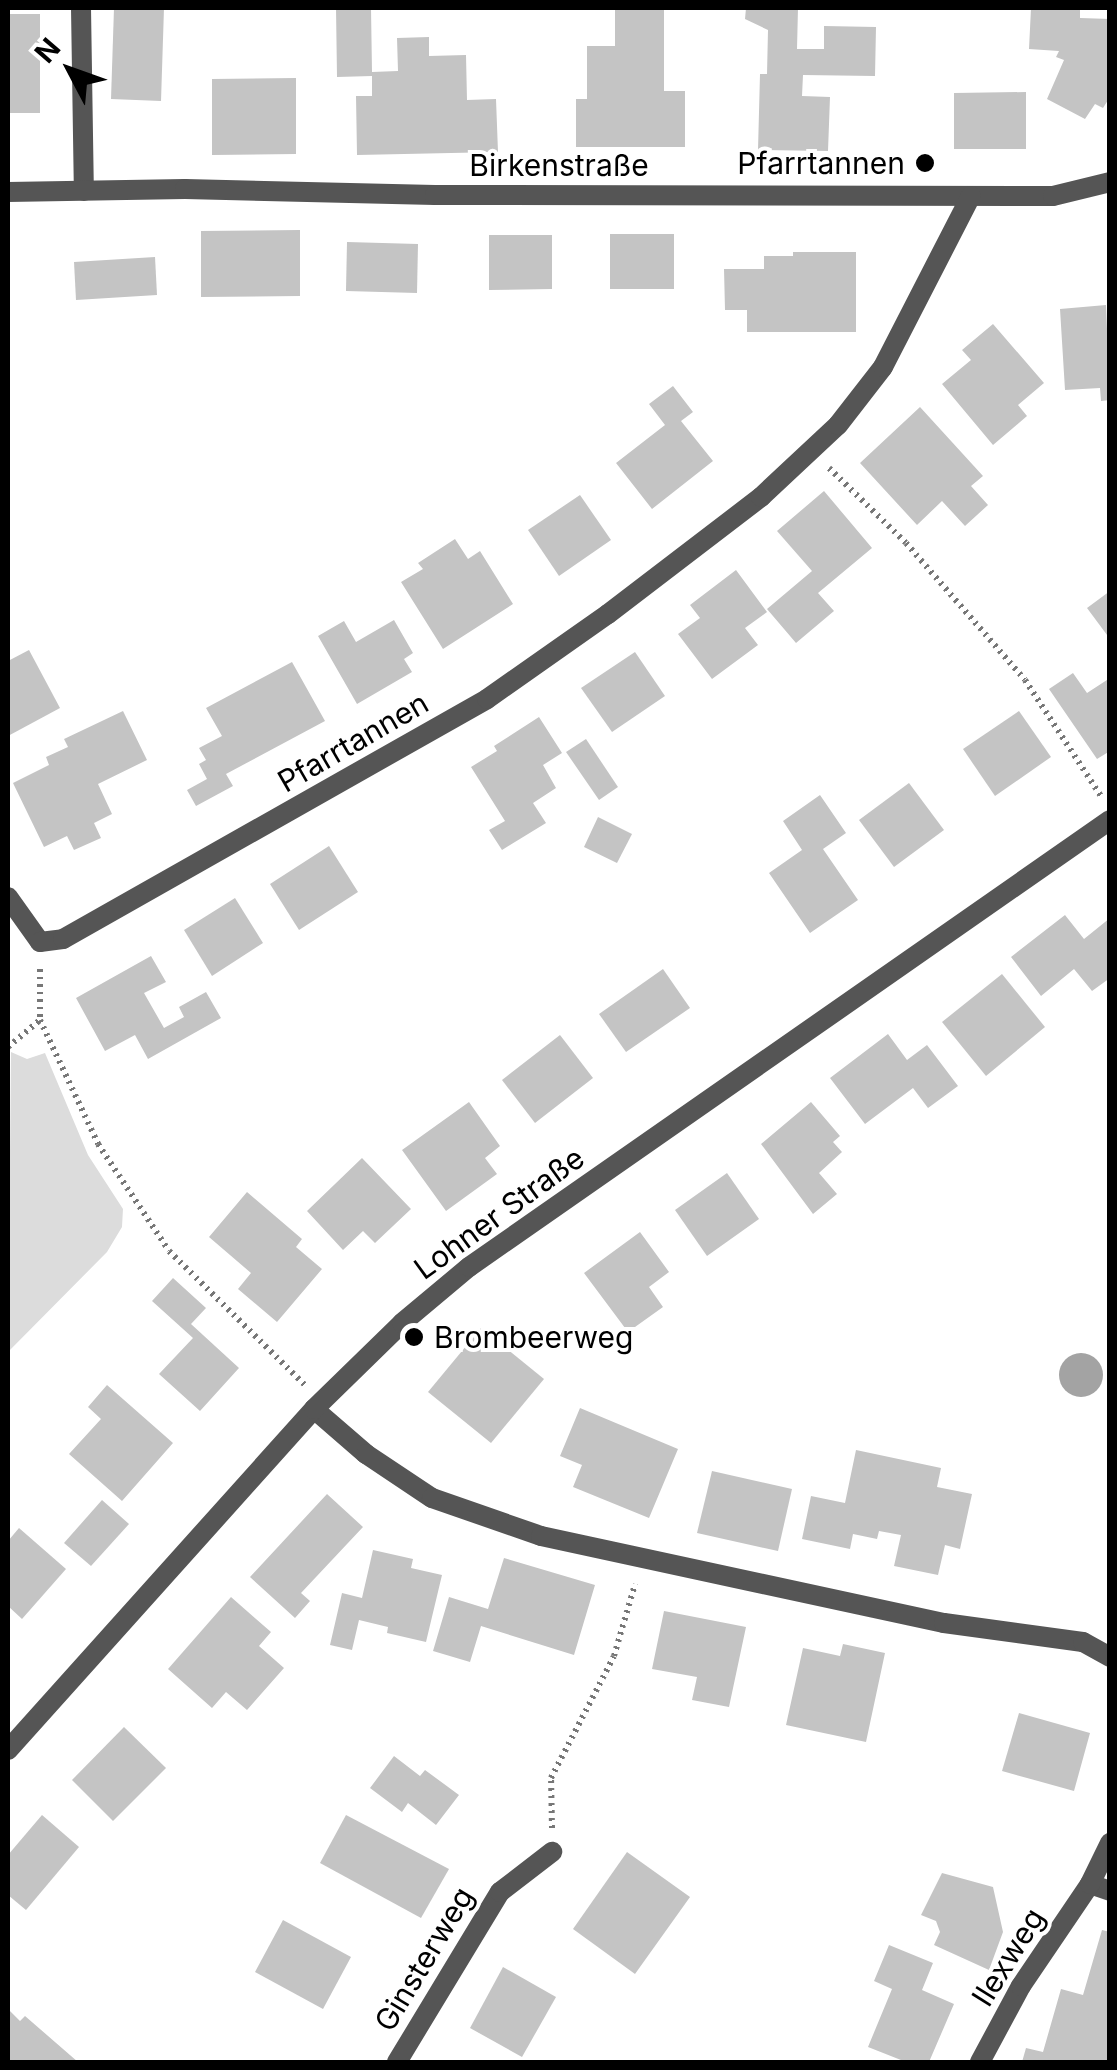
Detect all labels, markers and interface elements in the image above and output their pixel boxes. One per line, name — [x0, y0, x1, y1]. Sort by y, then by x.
north arrow — [20, 20, 120, 120]
text: N — [28, 31, 67, 70]
place label: Pfarrtannen — [737, 145, 905, 181]
street label: Birkenstraße — [469, 147, 649, 183]
marker: Pfarrtannen — [914, 152, 936, 174]
street label: Pfarrtannen — [271, 685, 435, 799]
street label: Lohner Straße — [407, 1139, 591, 1287]
place label: Brombeerweg — [434, 1319, 633, 1355]
marker: Brombeerweg — [403, 1326, 425, 1348]
street label: Ginsterweg — [367, 1880, 481, 2038]
street label: Ilexweg — [964, 1901, 1052, 2013]

